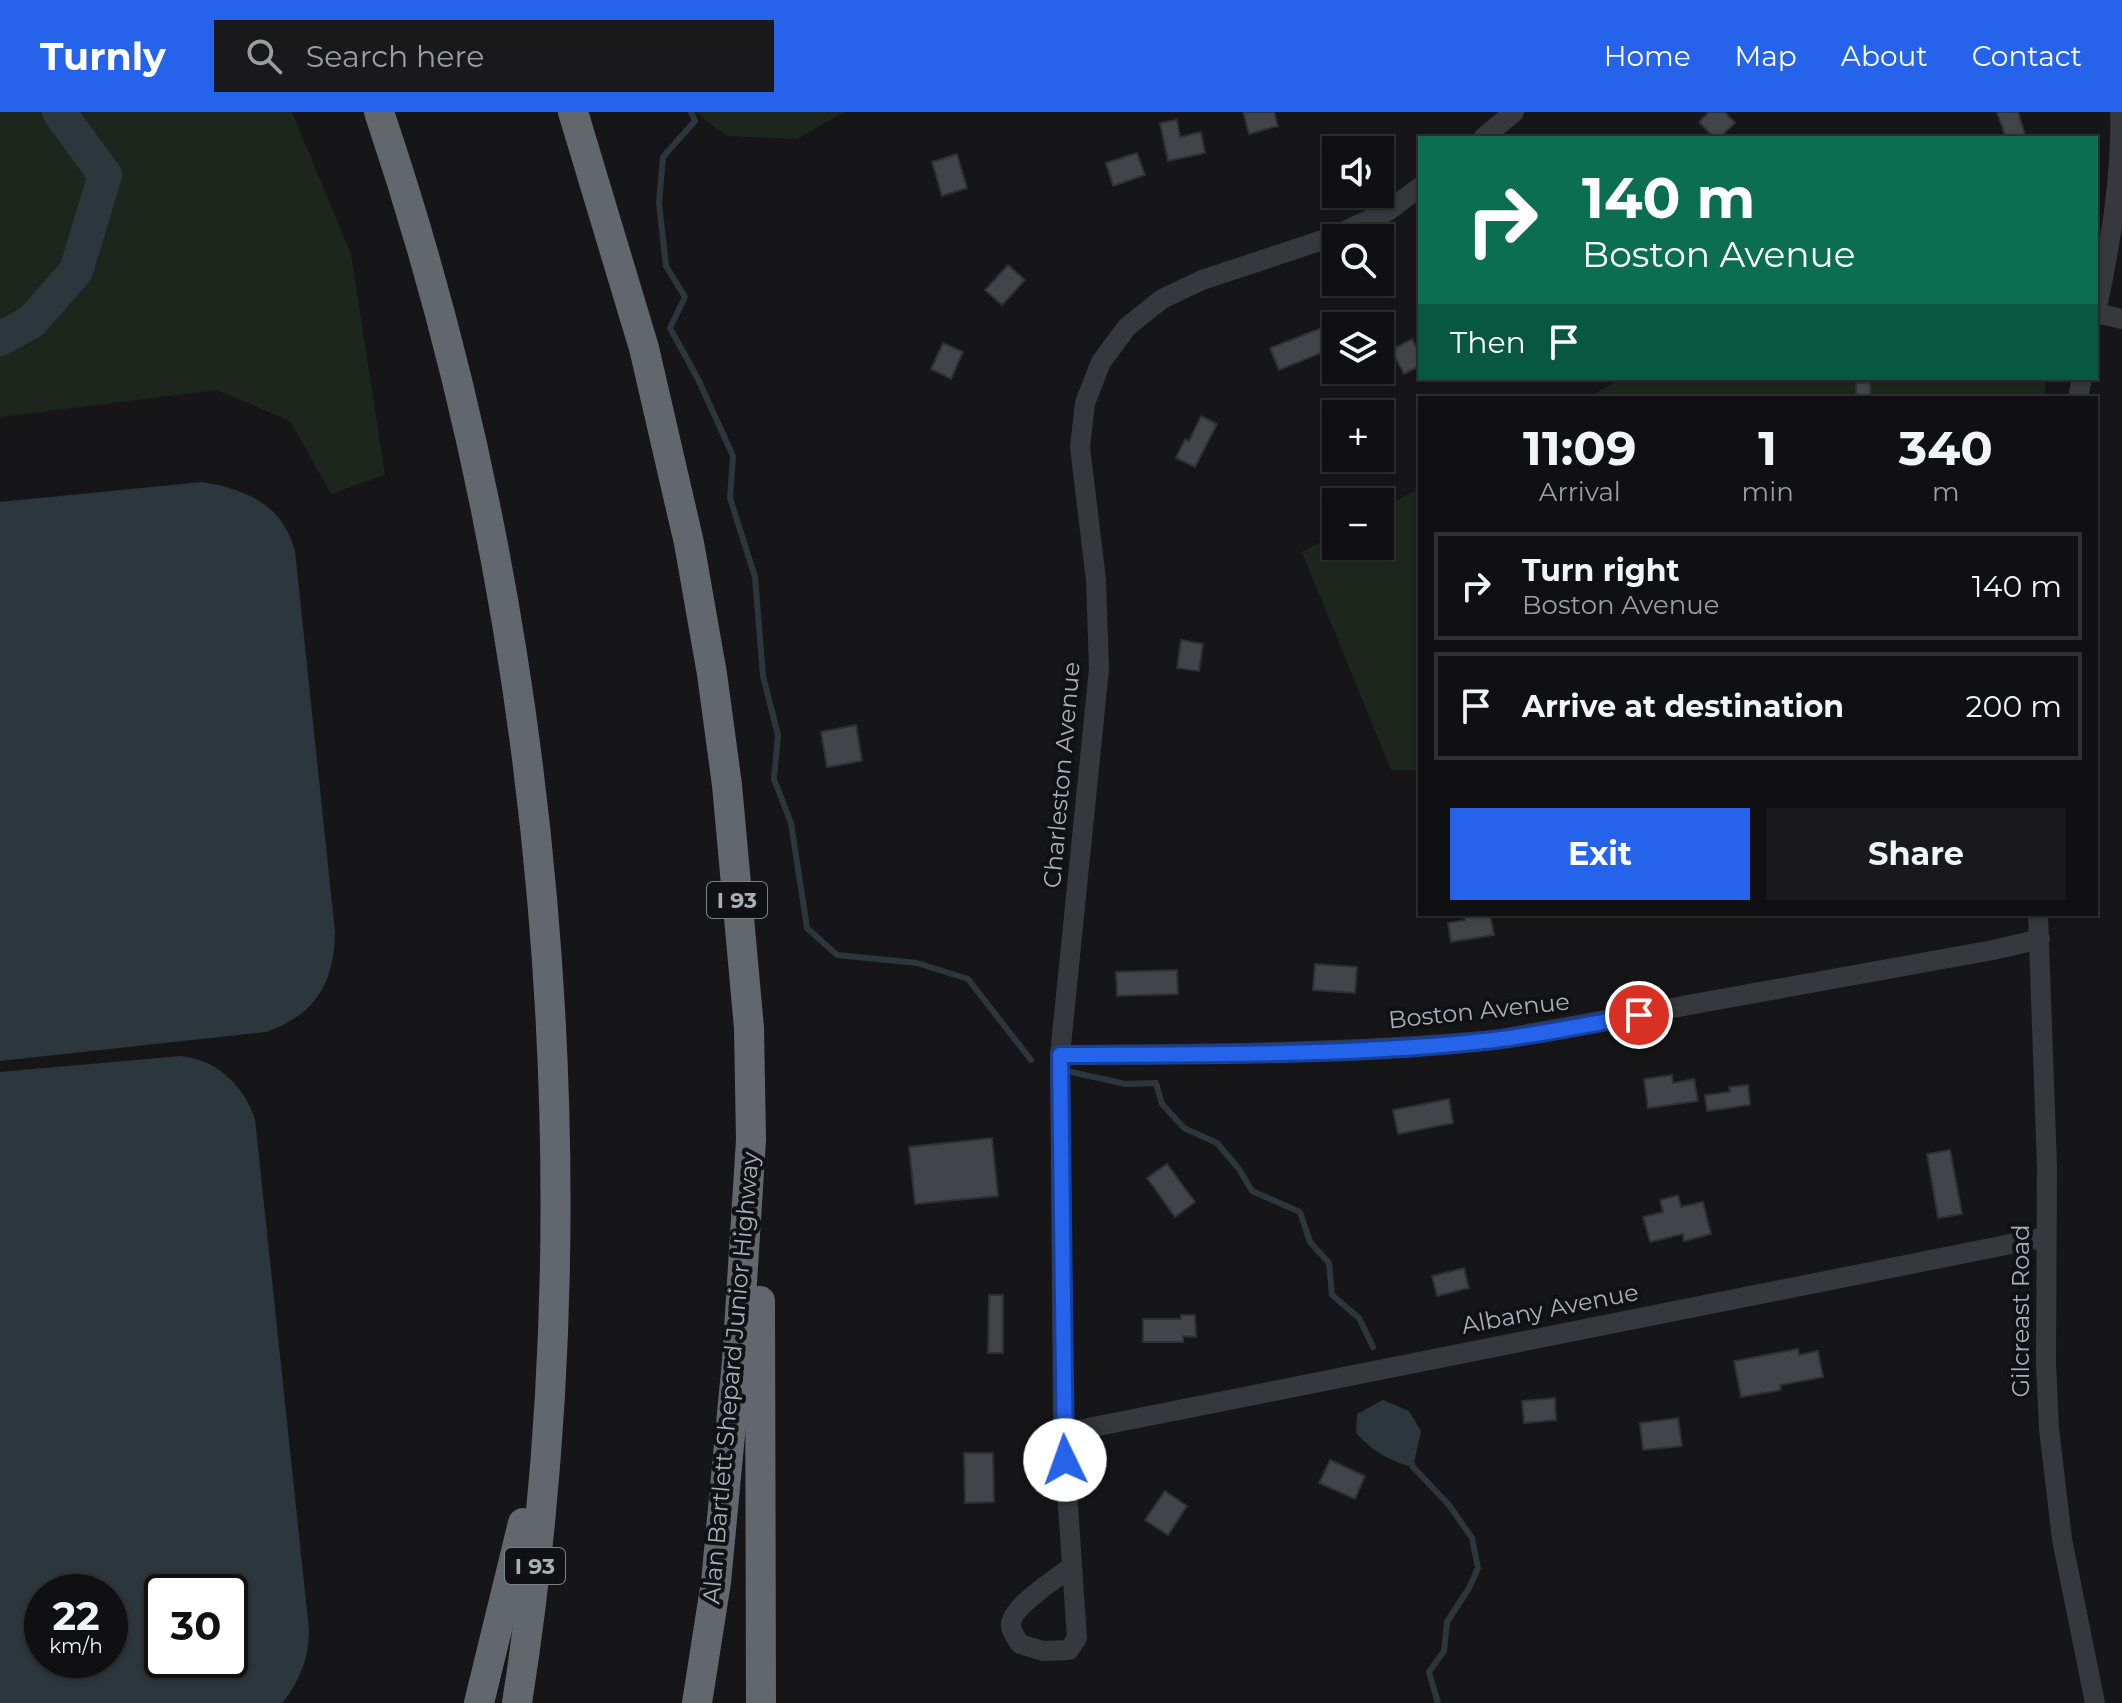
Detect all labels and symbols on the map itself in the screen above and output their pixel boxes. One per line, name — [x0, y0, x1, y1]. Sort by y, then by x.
street label: Charleston Avenue — [1037, 661, 1086, 889]
road number: I 93 — [707, 882, 767, 918]
pin — [1605, 981, 1673, 1049]
street label: Boston Avenue — [1387, 987, 1571, 1034]
street label: Alan Bartlett Shepard Junior Highway — [696, 1151, 765, 1605]
street label: Gilcreast Road — [2006, 1224, 2035, 1398]
street label: Albany Avenue — [1459, 1277, 1641, 1340]
position arrow — [1023, 1418, 1107, 1502]
road number: I 93 — [505, 1548, 565, 1584]
speed limit sign: 30 — [144, 1574, 248, 1678]

